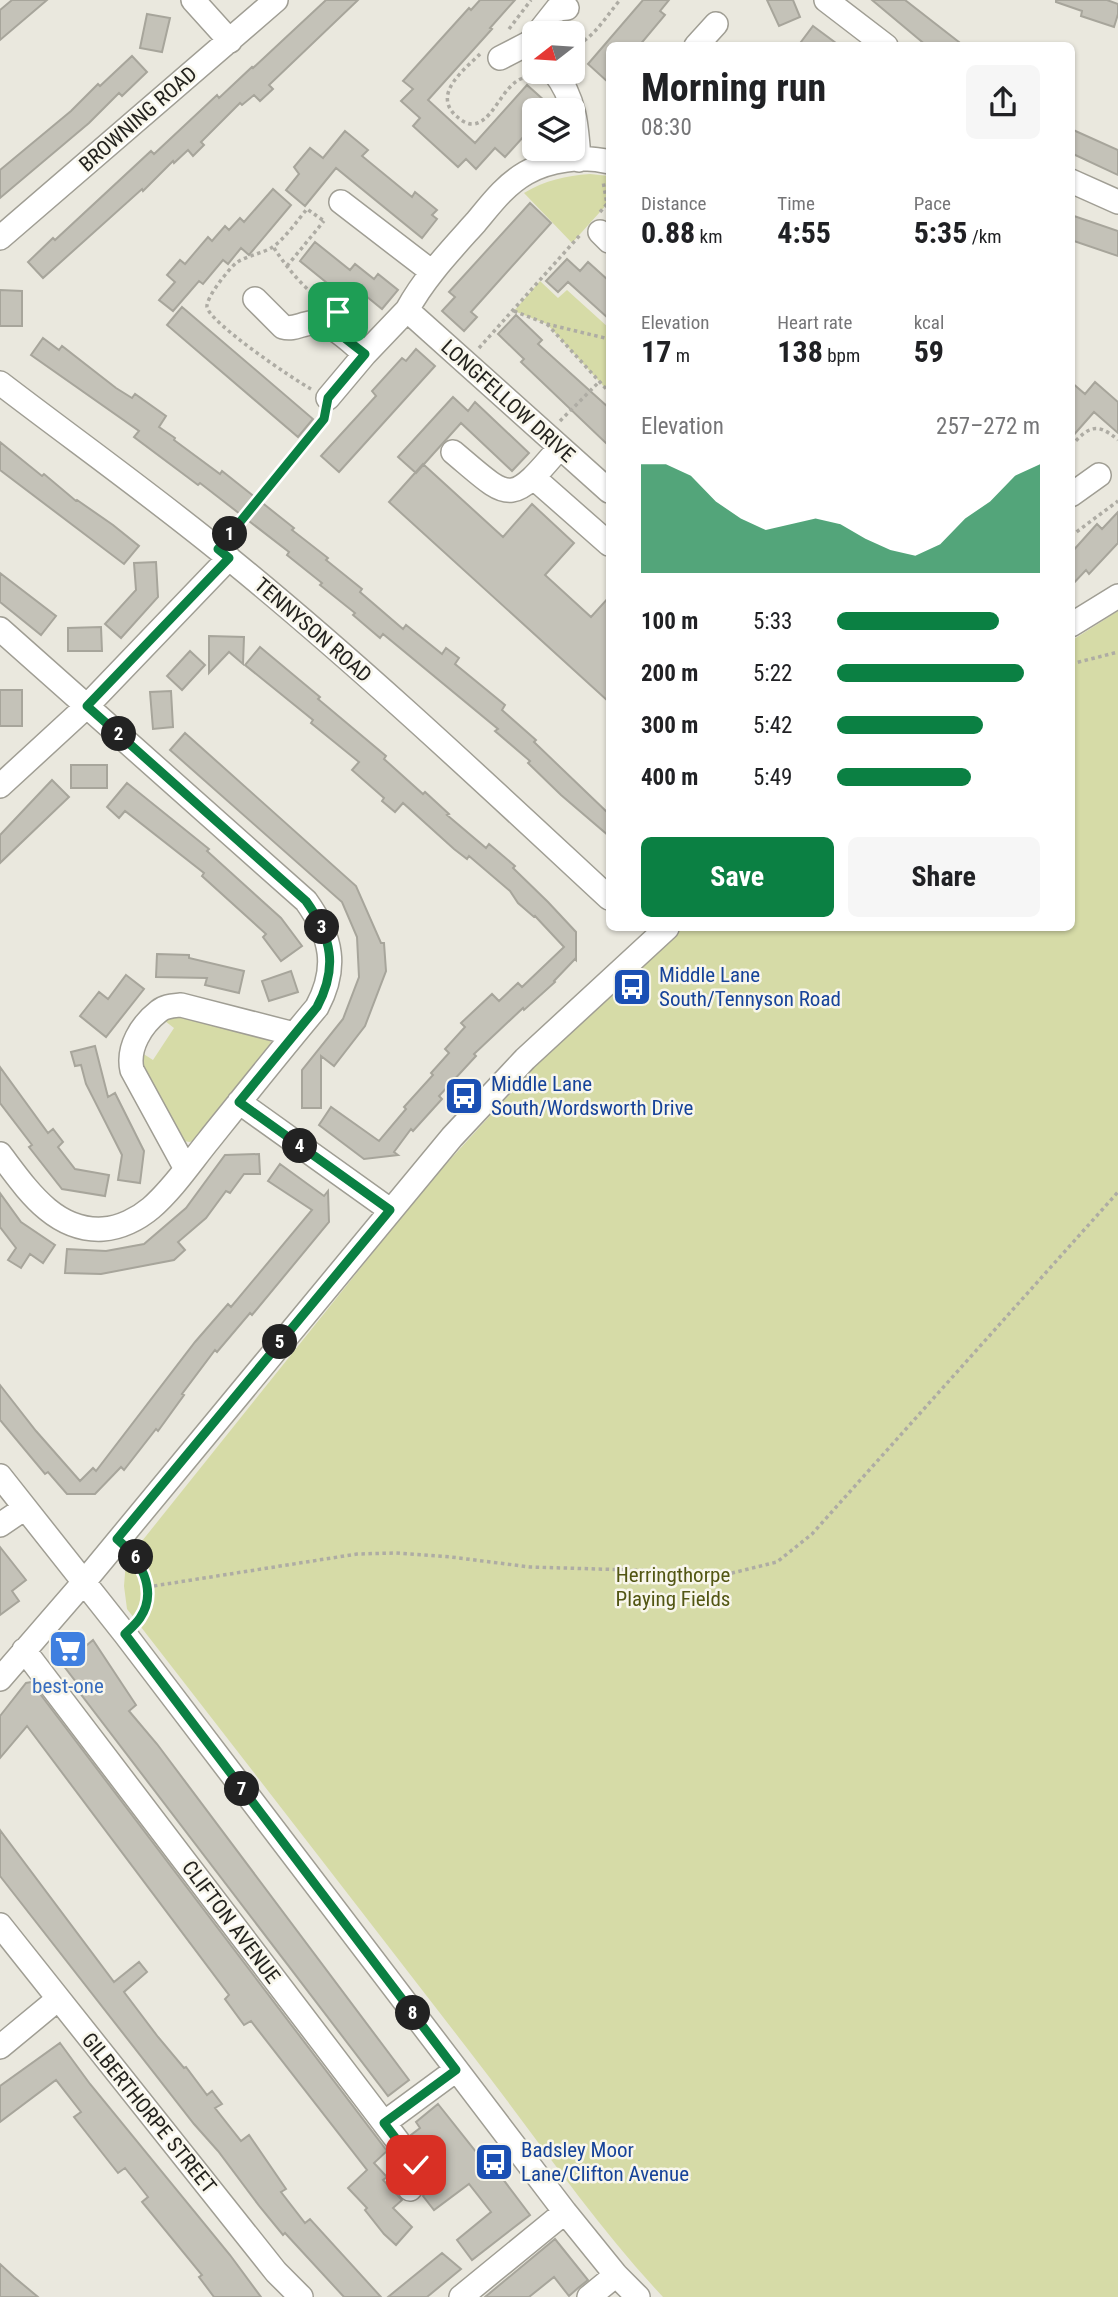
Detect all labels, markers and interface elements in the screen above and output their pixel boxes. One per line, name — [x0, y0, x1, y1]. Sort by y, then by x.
north arrow — [522, 21, 584, 84]
map controls — [522, 21, 585, 161]
street label: BROWNING ROAD — [75, 62, 201, 176]
button: share — [966, 65, 1040, 139]
text: Morning run — [641, 66, 826, 110]
button: layers — [522, 98, 585, 161]
text: 08:30 — [641, 114, 692, 141]
text: Distance — [641, 192, 706, 215]
text: Time — [777, 192, 815, 215]
text: Pace — [914, 192, 951, 215]
text: 0.88 — [641, 215, 695, 250]
text: 4:55 — [777, 215, 831, 250]
text: 5:35 — [914, 215, 967, 250]
text: km — [695, 225, 722, 248]
text: /km — [967, 225, 1002, 248]
pin — [308, 282, 368, 342]
icon: arrive — [319, 293, 357, 331]
text: Elevation — [641, 311, 709, 334]
text: Heart rate — [777, 311, 852, 334]
text: kcal — [914, 311, 944, 334]
text: 17 — [641, 334, 671, 369]
text: 138 — [777, 334, 823, 369]
text: 59 — [914, 334, 944, 369]
street label: LONGFELLOW DRIVE — [436, 335, 580, 467]
text: m — [671, 344, 690, 367]
text: bpm — [823, 344, 860, 367]
text: Elevation — [641, 413, 724, 440]
text: 257–272 m — [936, 413, 1040, 440]
pin: 1 — [212, 516, 247, 552]
text: 1 — [225, 522, 234, 545]
street label: TENNYSON ROAD — [250, 573, 376, 687]
text: 100 m — [641, 608, 698, 635]
text: 5:33 — [753, 608, 792, 635]
text: 200 m — [641, 660, 698, 687]
text: 5:22 — [753, 660, 792, 687]
text: 300 m — [641, 712, 698, 739]
text: 5:42 — [753, 712, 792, 739]
pin: 2 — [102, 716, 136, 752]
text: 2 — [114, 722, 123, 745]
text: 400 m — [641, 764, 698, 791]
text: 5:49 — [753, 764, 792, 791]
button: Save — [641, 837, 834, 917]
button: Share — [848, 837, 1040, 917]
pin: 3 — [304, 909, 340, 944]
text: 3 — [317, 915, 326, 938]
place label: Middle Lane South/Tennyson Road — [659, 963, 841, 1011]
bus stop icon: Middle Lane South/Tennyson Road — [611, 966, 653, 1008]
place label: Middle Lane South/Wordsworth Drive — [491, 1072, 693, 1120]
bus stop icon: Middle Lane South/Wordsworth Drive — [443, 1075, 485, 1117]
pin: 4 — [282, 1128, 318, 1164]
text: 4 — [295, 1134, 304, 1157]
pin: 5 — [262, 1324, 298, 1360]
text: 5 — [275, 1330, 284, 1353]
pin: 6 — [118, 1540, 154, 1574]
text: 6 — [131, 1545, 140, 1568]
park label: Herringthorpe Playing Fields — [616, 1563, 730, 1611]
supermarket icon: best-one — [47, 1628, 89, 1670]
place label: best-one — [32, 1674, 104, 1698]
pin: 7 — [224, 1772, 260, 1806]
text: 7 — [237, 1777, 246, 1800]
street label: CLIFTON AVENUE — [177, 1856, 285, 1988]
pin: 8 — [396, 1996, 430, 2030]
text: 8 — [408, 2001, 417, 2024]
street label: GILBERTHORPE STREET — [77, 2028, 221, 2198]
pin — [386, 2135, 446, 2195]
place label: Badsley Moor Lane/Clifton Avenue — [521, 2138, 689, 2186]
bus stop icon: Badsley Moor Lane/Clifton Avenue — [473, 2141, 515, 2183]
icon: check — [397, 2146, 435, 2184]

